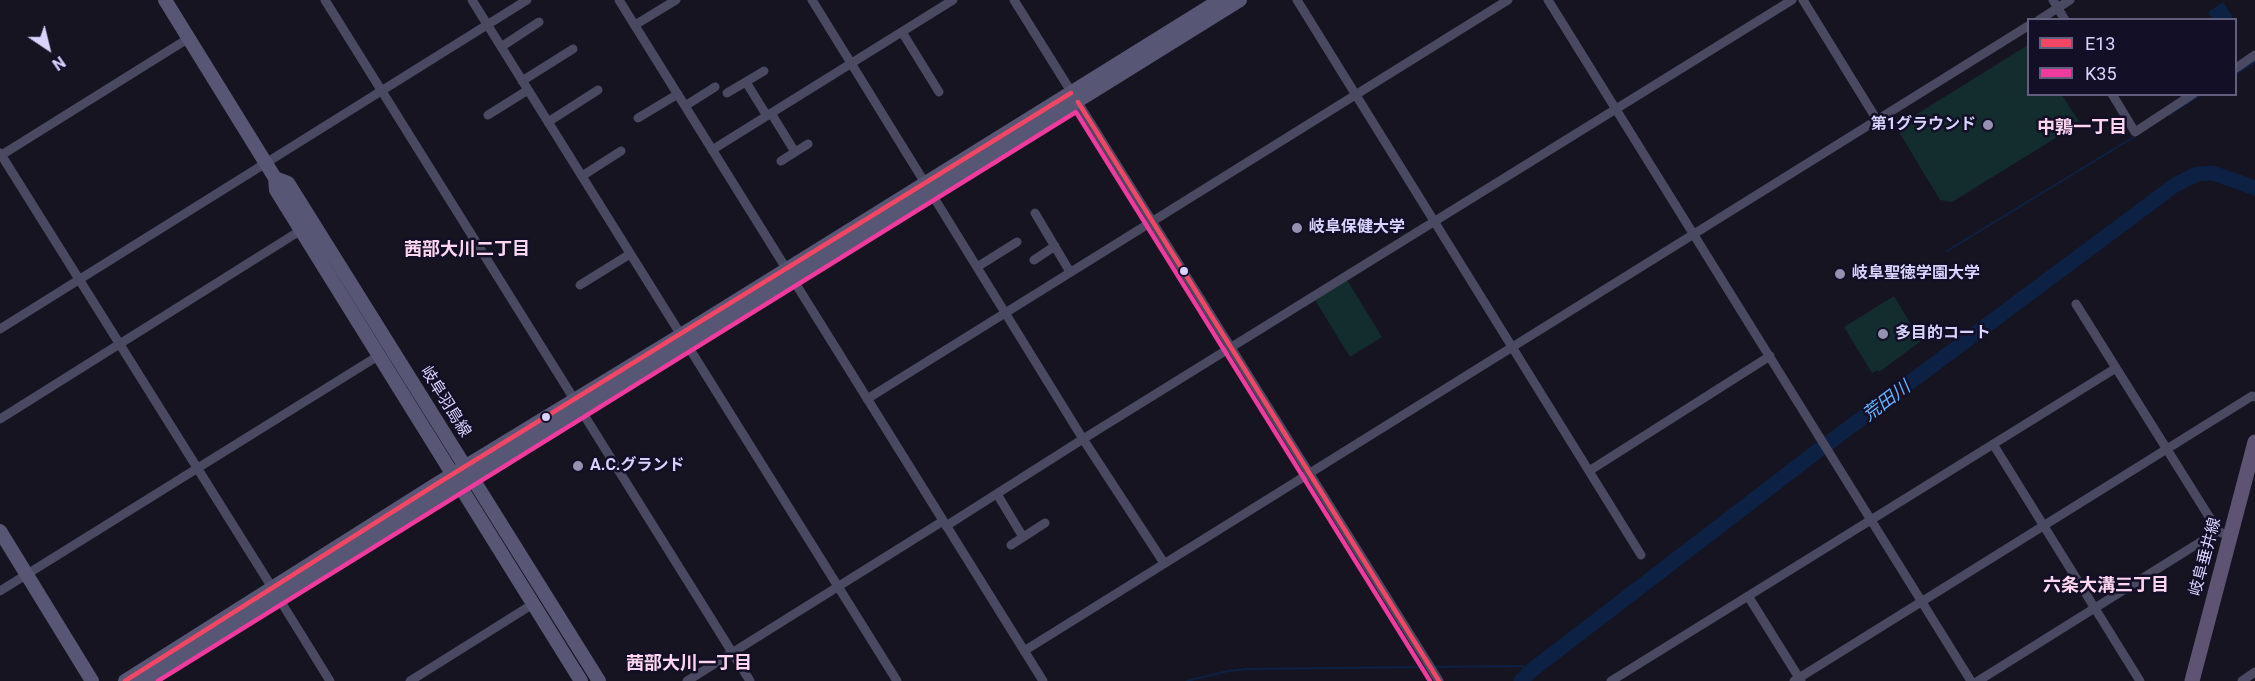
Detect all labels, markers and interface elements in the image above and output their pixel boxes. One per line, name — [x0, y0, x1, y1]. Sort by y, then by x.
north arrow — [18, 18, 78, 78]
legend — [2027, 18, 2237, 96]
text: E13 — [2085, 33, 2115, 54]
text: N — [49, 52, 69, 74]
text: K35 — [2085, 63, 2117, 84]
place label: 第1グラウンド — [1871, 115, 1976, 135]
district label: 中鶉一丁目 — [2037, 117, 2127, 139]
marker: 第1グラウンド — [1981, 118, 1995, 132]
place label: 岐阜保健大学 — [1309, 218, 1405, 238]
marker: 岐阜保健大学 — [1290, 221, 1304, 235]
district label: 茜部大川二丁目 — [404, 239, 530, 261]
place label: 岐阜聖徳学園大学 — [1852, 264, 1980, 284]
unlabelled marker — [1178, 265, 1190, 277]
marker: 岐阜聖徳学園大学 — [1833, 267, 1847, 281]
place label: 多目的コート — [1895, 324, 1991, 344]
marker: 多目的コート — [1876, 327, 1890, 341]
street label: 岐阜羽島線 — [416, 363, 474, 441]
water label: 荒田川 — [1859, 377, 1915, 427]
unlabelled marker — [540, 411, 552, 423]
place label: A.C.グランド — [590, 456, 684, 476]
marker: A.C.グランド — [571, 459, 585, 473]
street label: 岐阜垂井線 — [2186, 516, 2226, 598]
district label: 六条大溝三丁目 — [2043, 575, 2169, 597]
district label: 茜部大川一丁目 — [626, 653, 752, 675]

